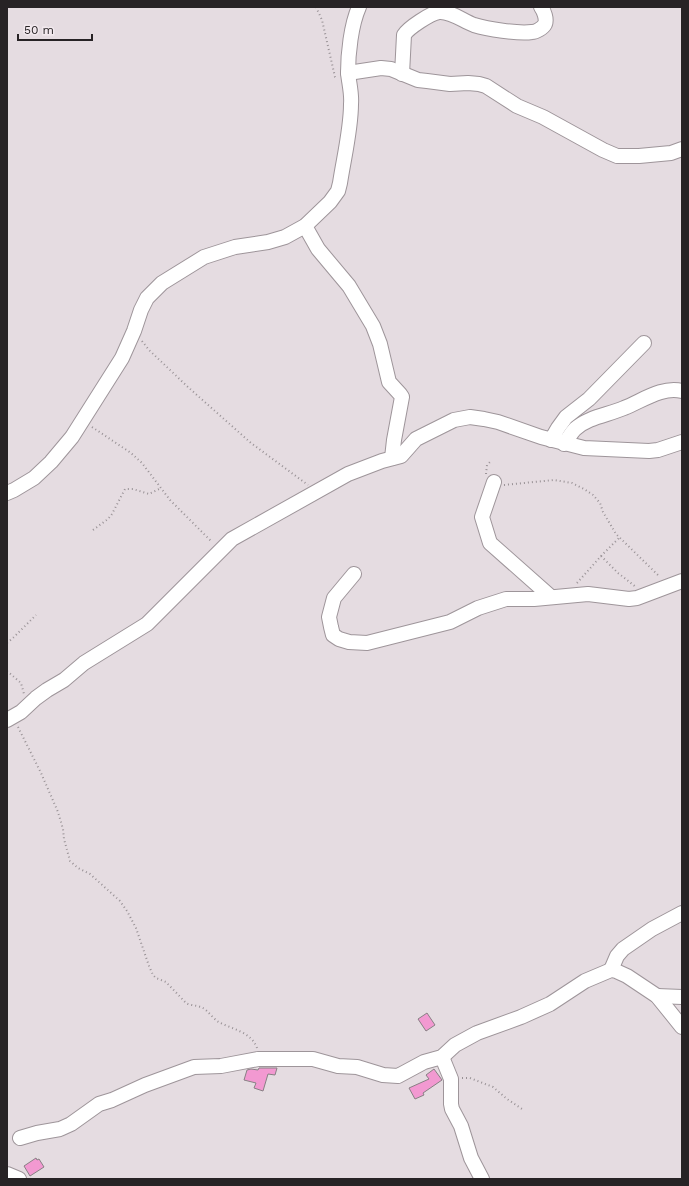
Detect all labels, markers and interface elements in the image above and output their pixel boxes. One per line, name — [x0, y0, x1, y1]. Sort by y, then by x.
scale bar — [18, 16, 92, 42]
text: 50 m — [24, 23, 54, 37]

